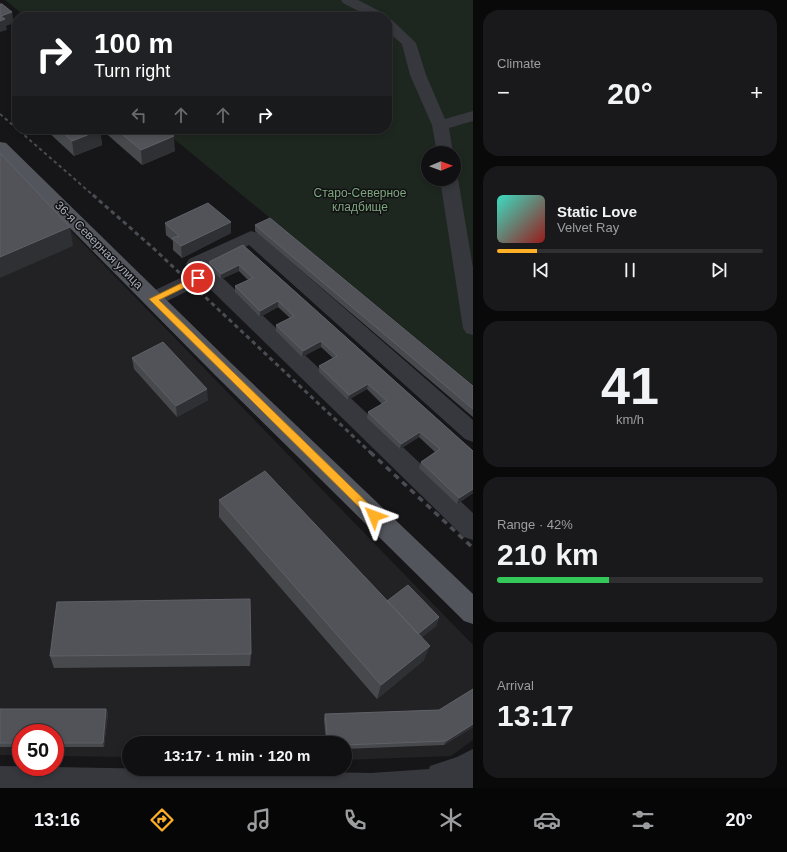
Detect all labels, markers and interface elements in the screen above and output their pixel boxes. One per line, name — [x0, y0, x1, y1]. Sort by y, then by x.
icon: right — [28, 28, 80, 80]
text: 100 m — [94, 28, 173, 59]
text: Climate — [497, 56, 541, 71]
text: Turn right — [94, 61, 170, 81]
text: 20° — [607, 77, 653, 110]
text: − — [497, 80, 510, 105]
text: + — [750, 80, 763, 105]
icon: left — [128, 104, 150, 126]
icon: ahead — [170, 104, 192, 126]
icon: ahead — [212, 104, 234, 126]
icon: right — [254, 104, 276, 126]
north arrow — [421, 146, 461, 186]
map controls — [421, 146, 461, 186]
park label: Старо-Северное кладбище — [314, 186, 407, 214]
street label: 36-я Северная улица — [52, 198, 146, 292]
text: Static Love — [557, 203, 637, 220]
text: Velvet Ray — [557, 220, 619, 235]
icon: previous — [530, 259, 552, 281]
icon: pause — [619, 259, 641, 281]
icon: next — [708, 259, 730, 281]
pin — [181, 261, 215, 295]
icon: arrive — [187, 267, 209, 289]
text: 41 — [601, 357, 659, 415]
text: km/h — [616, 412, 644, 427]
position arrow — [353, 495, 395, 537]
text: Range · 42% — [497, 517, 573, 532]
text: 210 km — [497, 538, 599, 571]
text: Arrival — [497, 678, 534, 693]
text: 13:17 — [497, 699, 574, 732]
speed limit sign: 50 — [12, 724, 64, 776]
text: 13:17 · 1 min · 120 m — [164, 747, 310, 764]
icon: directions — [148, 806, 176, 834]
icon: music — [245, 806, 273, 834]
icon: phone — [341, 806, 369, 834]
icon: climate — [437, 806, 465, 834]
icon: car — [533, 806, 561, 834]
icon: filters — [629, 806, 657, 834]
text: 13:16 — [34, 810, 80, 830]
text: 20° — [726, 810, 753, 830]

